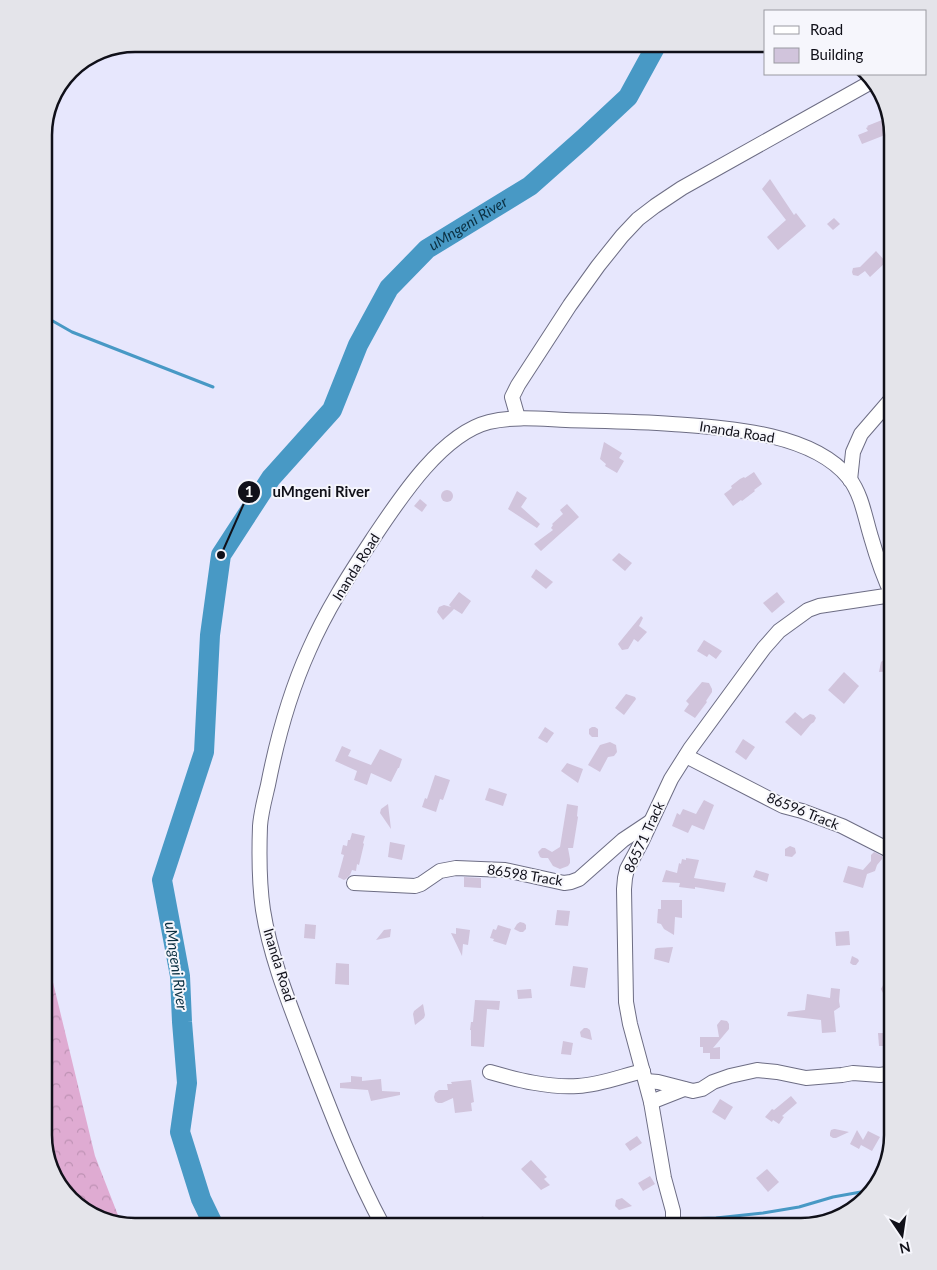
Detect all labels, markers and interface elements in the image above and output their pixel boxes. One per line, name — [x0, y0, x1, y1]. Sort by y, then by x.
legend — [764, 10, 927, 75]
text: Road — [810, 20, 843, 38]
text: Building — [810, 45, 863, 63]
water label: uMngeni River — [425, 192, 511, 254]
street label: Inanda Road — [698, 417, 776, 446]
callout: uMngeni River — [237, 477, 379, 507]
text: 1 — [245, 482, 253, 500]
text: uMngeni River — [272, 482, 370, 500]
street label: Inanda Road — [328, 530, 383, 603]
street label: 86596 Track — [765, 788, 843, 833]
street label: 86571 Track — [620, 798, 668, 875]
street label: 86598 Track — [486, 860, 565, 889]
water label: uMngeni River — [162, 920, 192, 1012]
street label: Inanda Road — [260, 926, 299, 1004]
north arrow — [877, 1210, 927, 1260]
text: N — [898, 1239, 912, 1258]

